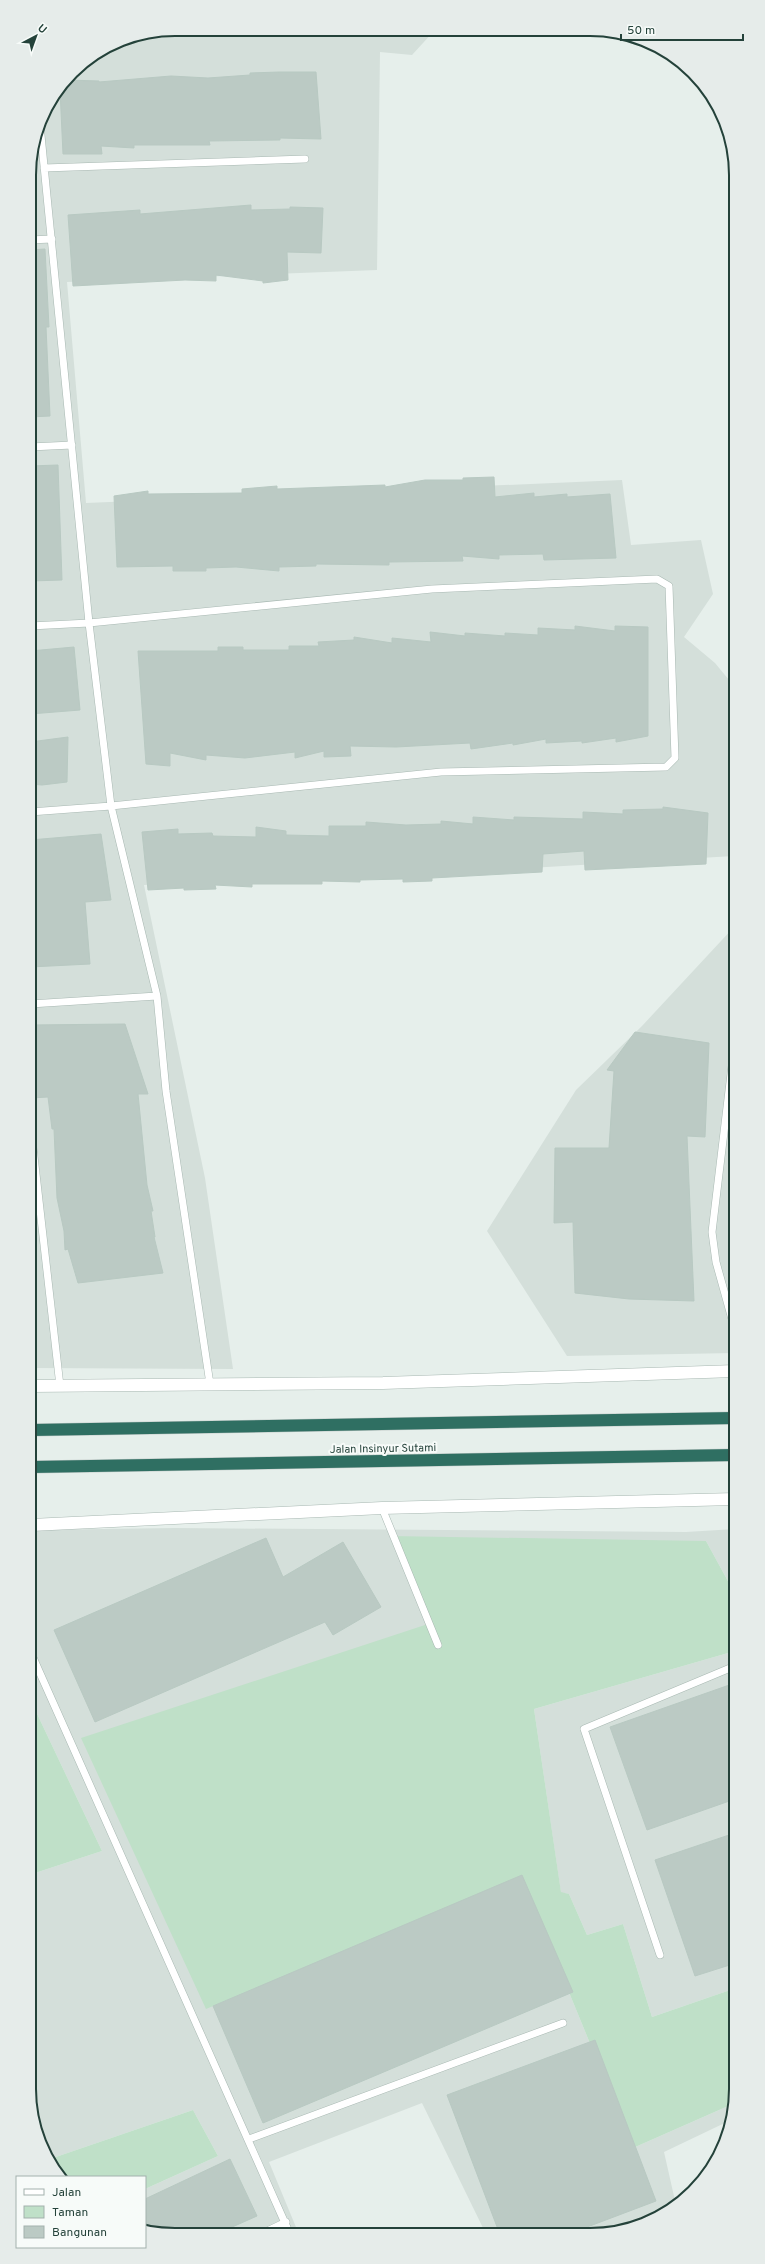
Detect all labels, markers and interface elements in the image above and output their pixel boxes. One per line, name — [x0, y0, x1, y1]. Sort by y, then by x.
north arrow — [16, 16, 56, 56]
scale bar — [621, 16, 743, 42]
text: U — [34, 21, 49, 37]
text: 50 m — [627, 23, 655, 39]
street label: Jalan Insinyur Sutami — [330, 1441, 436, 1457]
legend — [16, 2176, 146, 2248]
text: Jalan — [52, 2185, 81, 2201]
text: Taman — [52, 2205, 88, 2221]
text: Bangunan — [52, 2225, 107, 2241]

